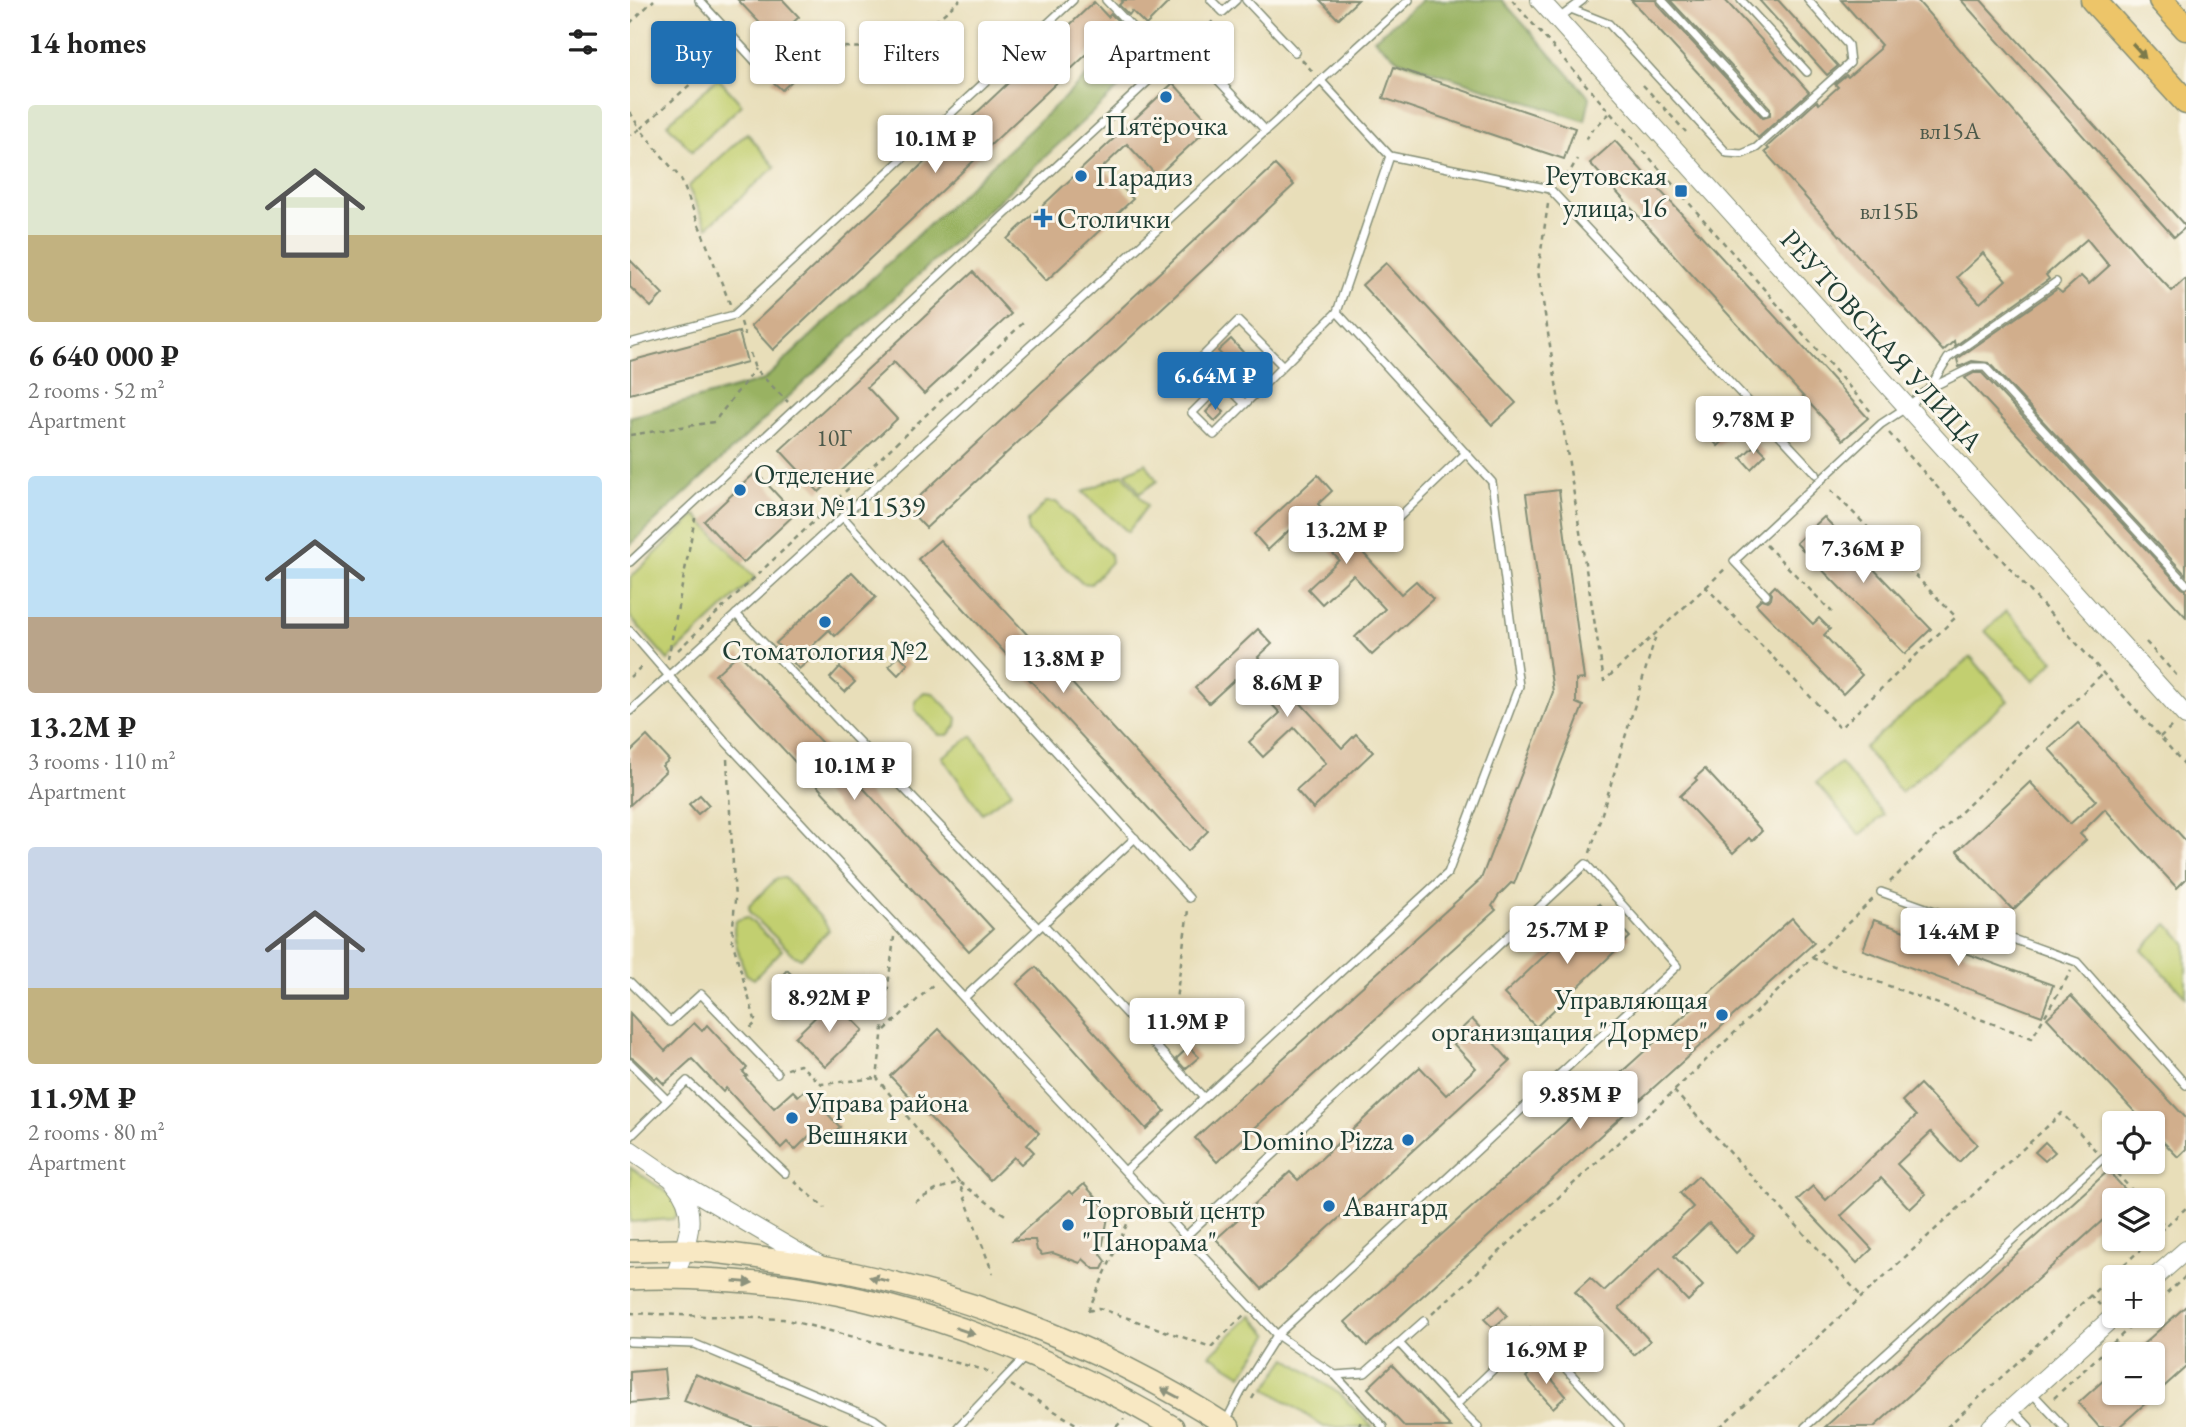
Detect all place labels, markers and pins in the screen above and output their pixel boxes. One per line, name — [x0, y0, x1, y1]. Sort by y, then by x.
marker: Пятёрочка — [1158, 89, 1174, 105]
place label: Пятёрочка — [1104, 107, 1228, 143]
pin: 10.1M ₽ — [870, 116, 1000, 175]
place label: Реутовская улица, 16 — [1545, 157, 1667, 225]
place label: Парадиз — [1095, 158, 1193, 194]
marker: Парадиз — [1073, 168, 1089, 184]
marker: Реутовская улица, 16 — [1673, 183, 1689, 199]
place label: Столички — [1057, 200, 1171, 236]
marker: Столички — [1035, 210, 1051, 226]
pin: 6.64M ₽ — [1150, 352, 1280, 412]
pin: 9.78M ₽ — [1688, 396, 1818, 456]
place label: Отделение связи №111539 — [754, 456, 925, 524]
marker: Отделение связи №111539 — [732, 482, 748, 498]
pin: 13.2M ₽ — [1281, 506, 1411, 566]
pin: 7.36M ₽ — [1798, 526, 1928, 585]
marker: Стоматология №2 — [817, 614, 833, 630]
place label: Стоматология №2 — [722, 632, 929, 668]
pin: 13.8M ₽ — [998, 636, 1128, 695]
pin: 8.6M ₽ — [1230, 660, 1344, 719]
pin: 10.1M ₽ — [789, 742, 919, 802]
pin: 25.7M ₽ — [1502, 906, 1632, 966]
pin: 14.4M ₽ — [1893, 908, 2023, 968]
pin: 8.92M ₽ — [764, 974, 894, 1034]
place label: Управляющая организщация "Дормер" — [1431, 981, 1708, 1049]
pin: 11.9M ₽ — [1122, 998, 1252, 1058]
marker: Управляющая организщация "Дормер" — [1714, 1007, 1730, 1023]
pin: 9.85M ₽ — [1515, 1072, 1645, 1131]
place label: Управа района Вешняки — [805, 1084, 970, 1152]
marker: Управа района Вешняки — [784, 1110, 800, 1126]
place label: Domino Pizza — [1242, 1122, 1395, 1158]
marker: Domino Pizza — [1400, 1132, 1416, 1148]
place label: Авангард — [1342, 1188, 1448, 1224]
place label: Торговый центр "Панорама" — [1082, 1191, 1265, 1259]
marker: Авангард — [1321, 1198, 1337, 1214]
marker: Торговый центр "Панорама" — [1060, 1217, 1076, 1233]
pin: 16.9M ₽ — [1481, 1326, 1611, 1386]

